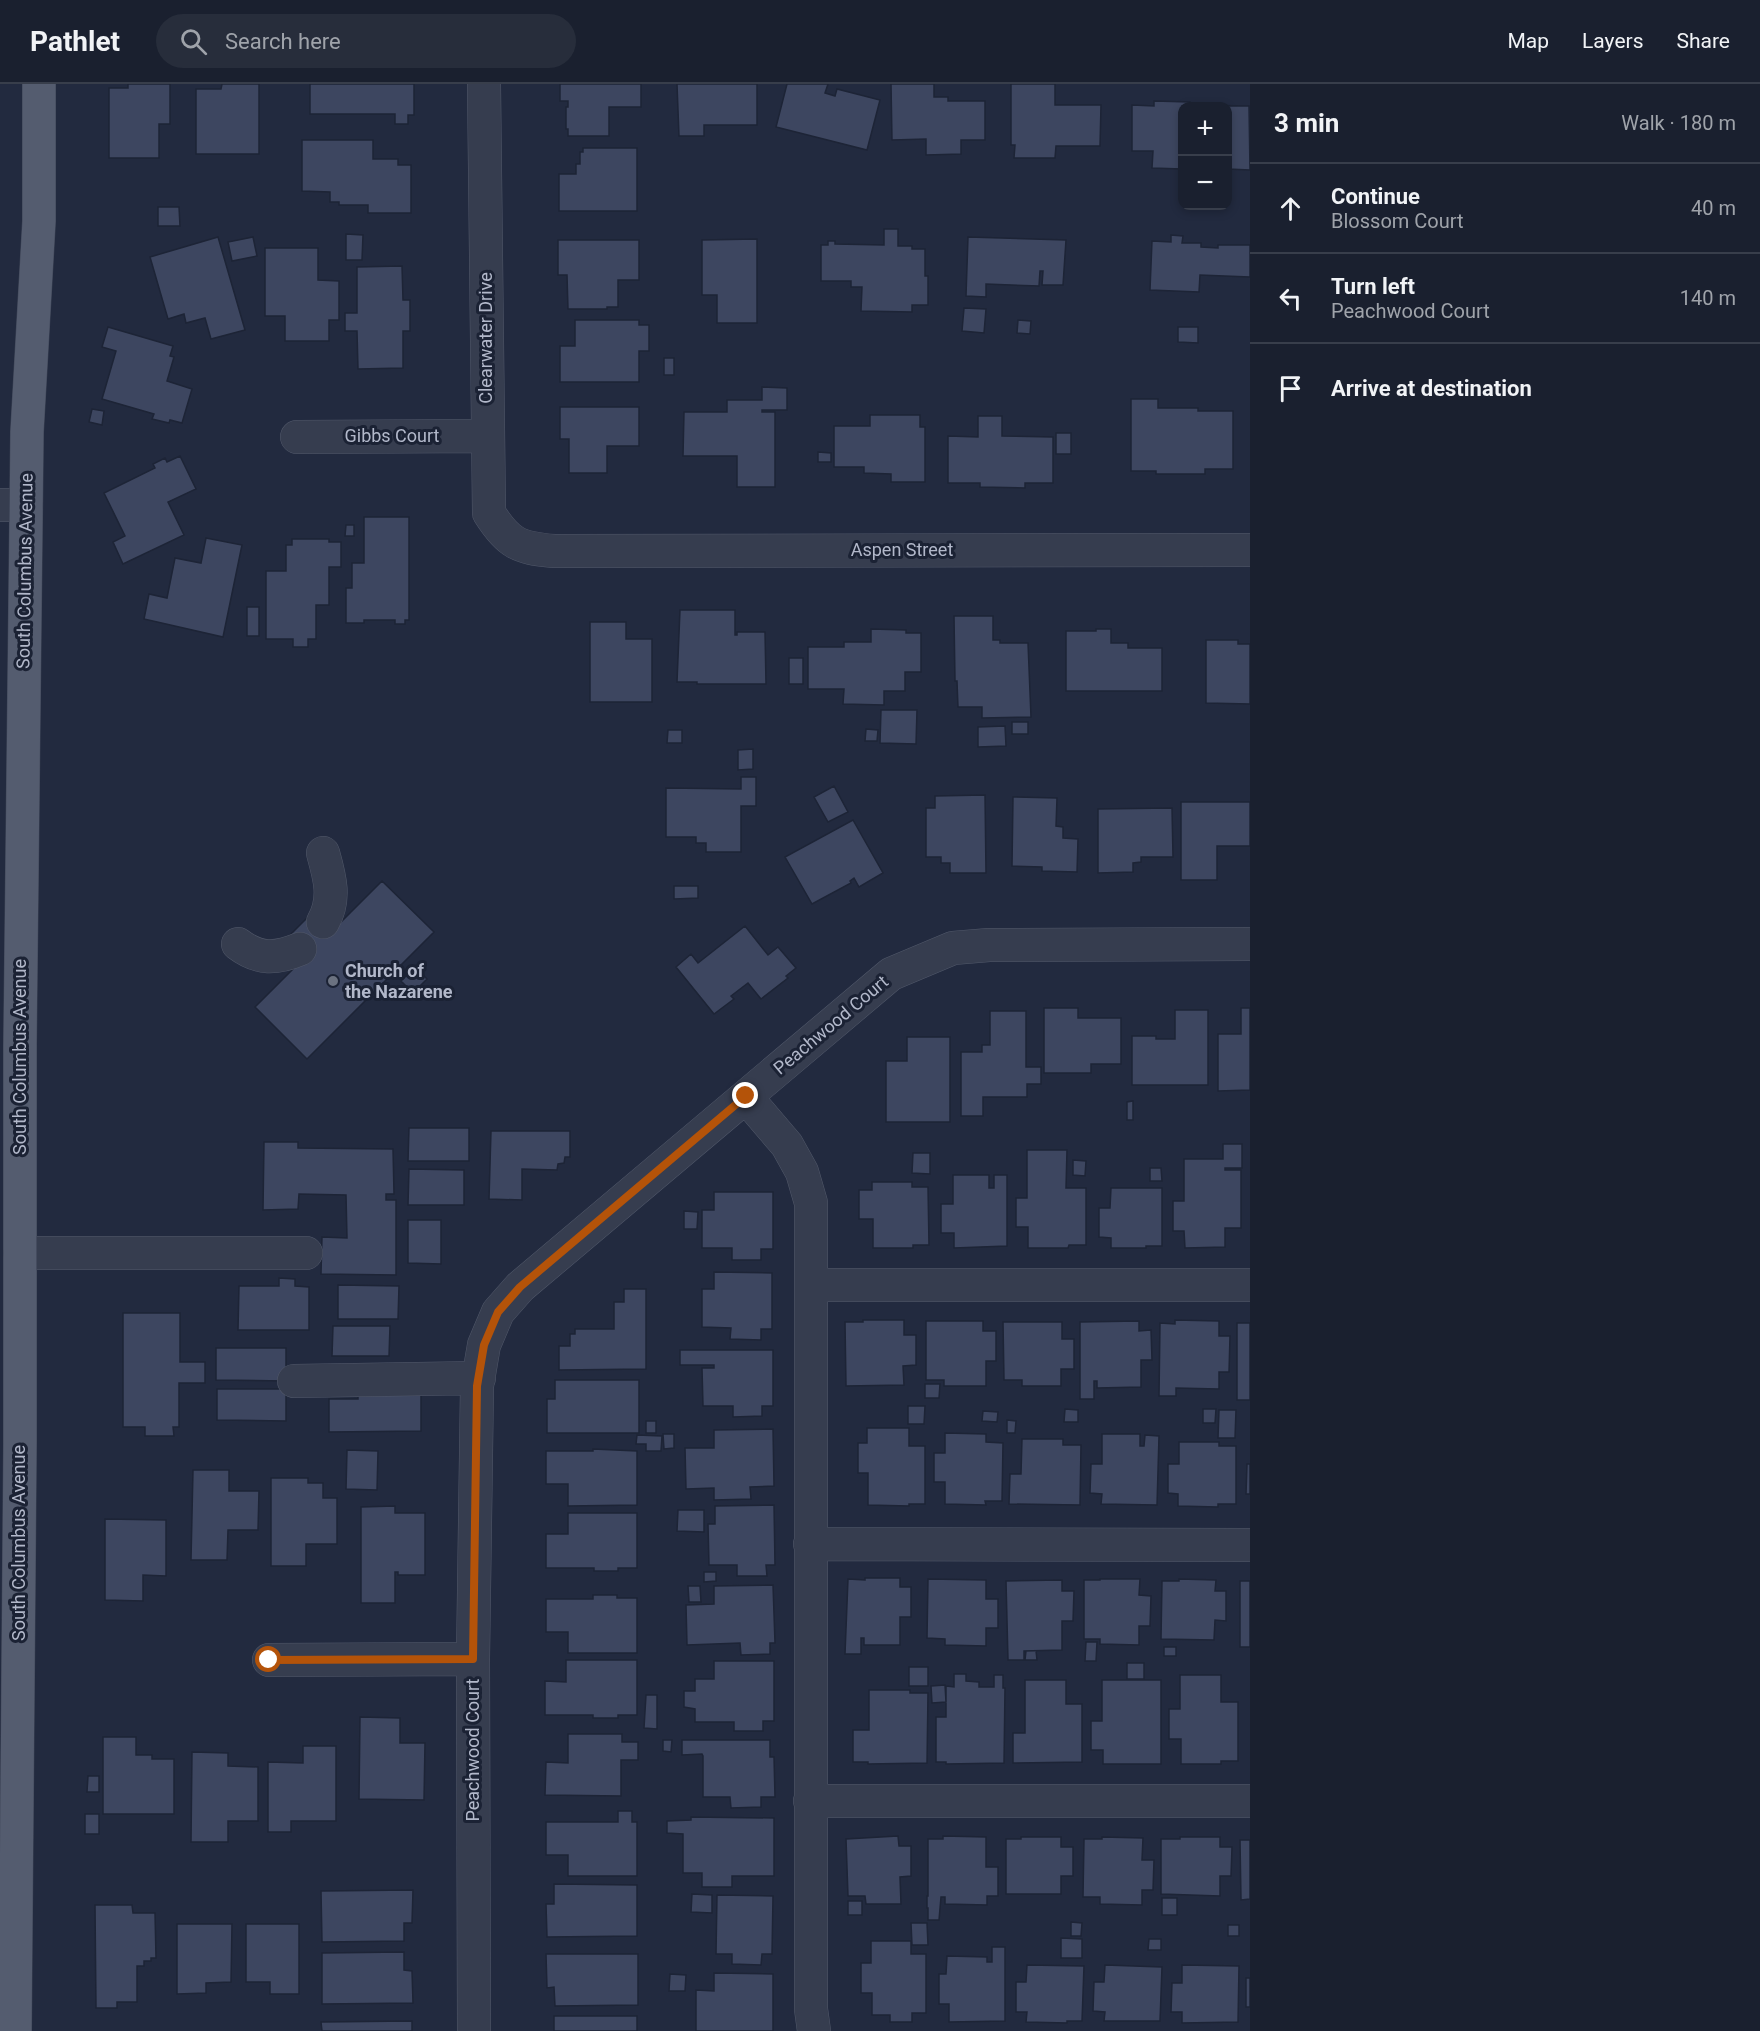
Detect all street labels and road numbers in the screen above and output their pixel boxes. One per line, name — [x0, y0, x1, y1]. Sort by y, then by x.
street label: Clearwater Drive — [475, 272, 496, 404]
street label: Gibbs Court — [345, 425, 440, 446]
street label: South Columbus Avenue — [12, 473, 37, 669]
street label: Aspen Street — [851, 539, 953, 560]
street label: South Columbus Avenue — [9, 959, 30, 1155]
street label: Peachwood Court — [769, 971, 892, 1079]
street label: South Columbus Avenue — [8, 1445, 29, 1641]
street label: Peachwood Court — [462, 1678, 483, 1821]

